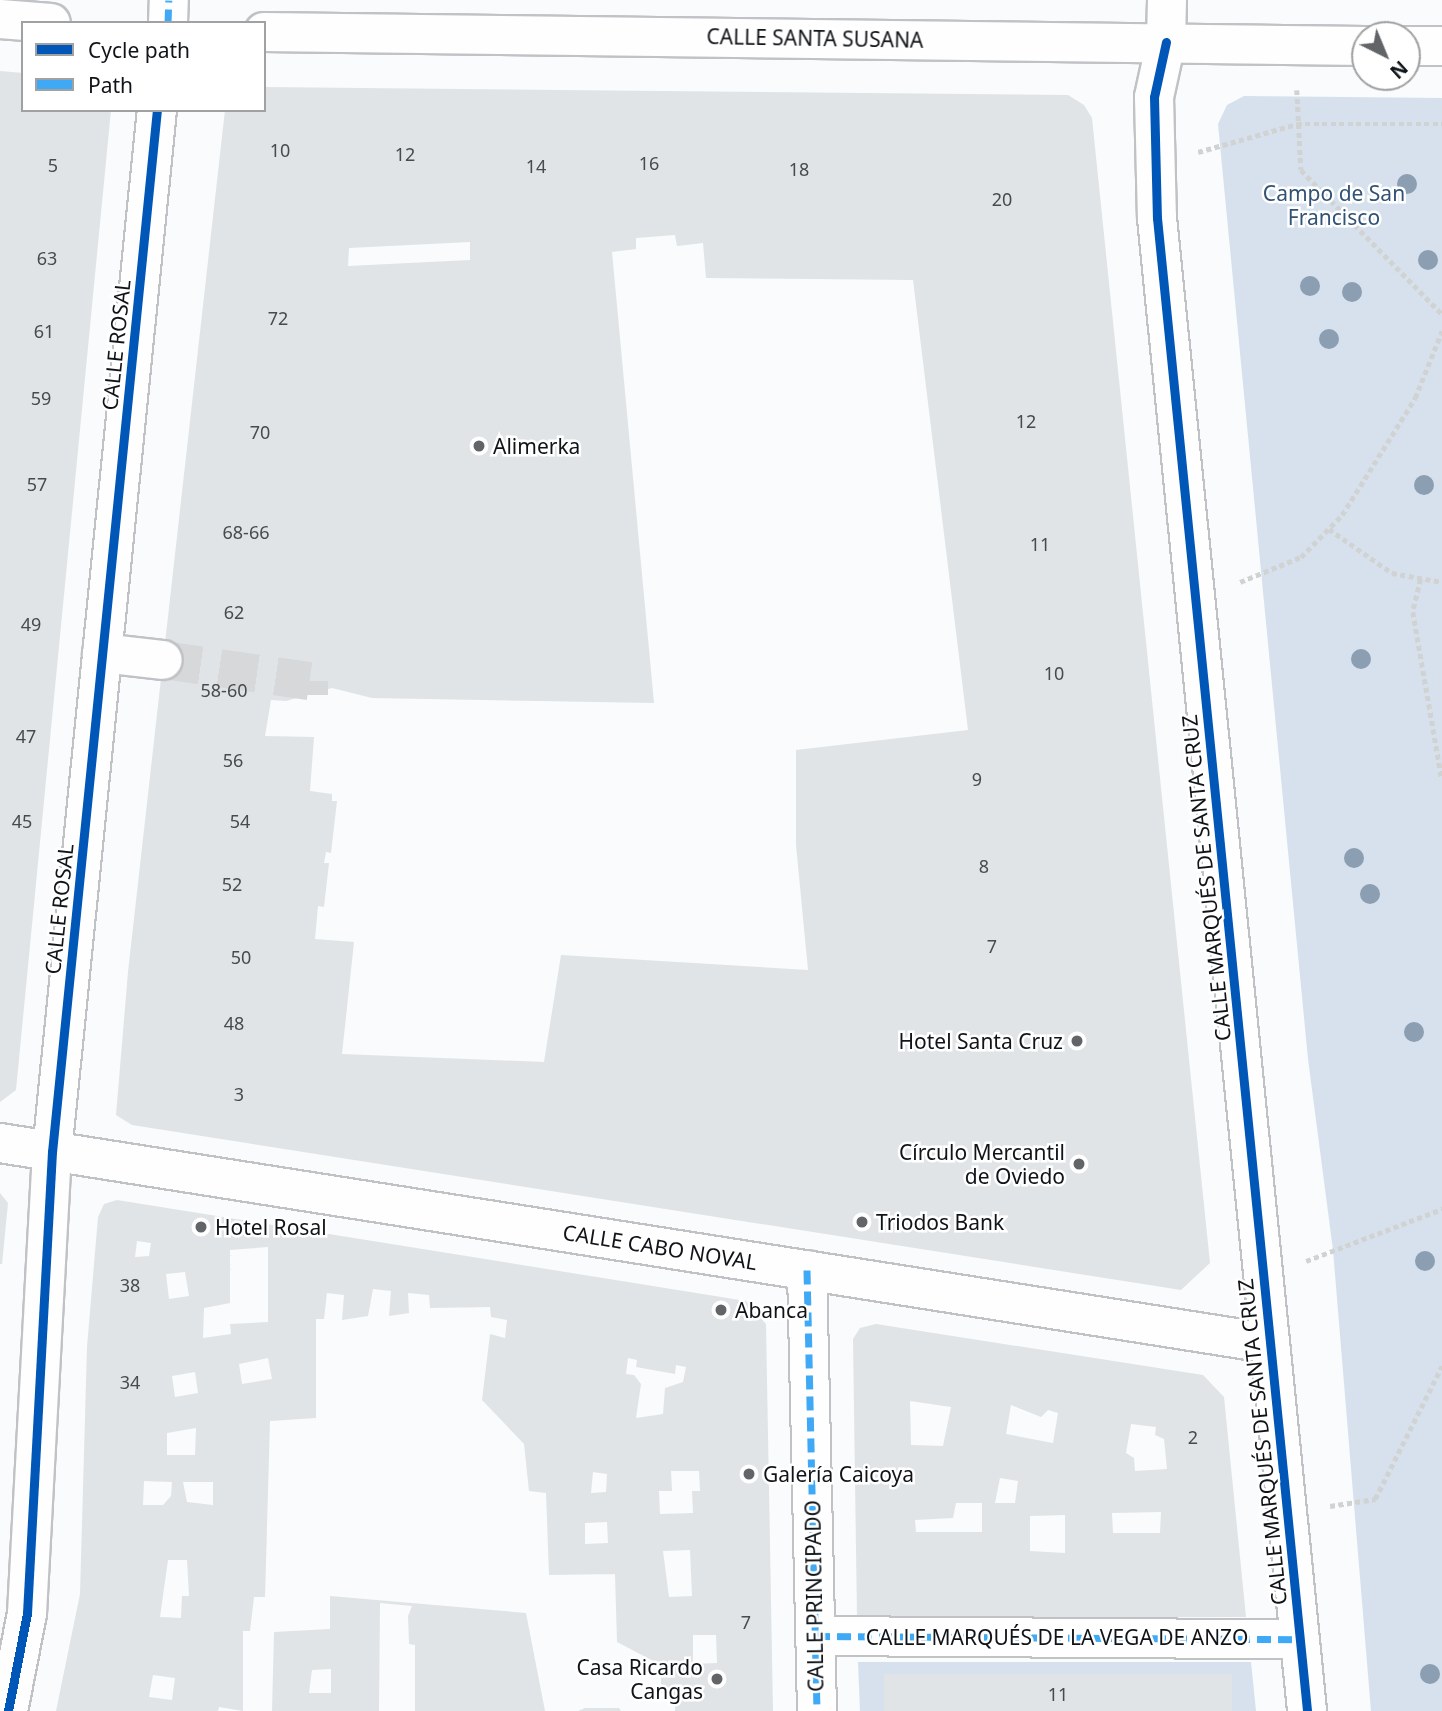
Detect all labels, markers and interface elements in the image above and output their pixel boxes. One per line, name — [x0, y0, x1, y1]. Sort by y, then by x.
legend — [21, 21, 266, 112]
north arrow — [1351, 21, 1421, 91]
street label: CALLE SANTA SUSANA — [706, 24, 924, 52]
text: Cycle path — [88, 36, 190, 64]
text: N — [1384, 55, 1413, 85]
text: Path — [88, 71, 133, 99]
house number: 10 — [270, 139, 290, 161]
house number: 12 — [395, 143, 415, 165]
house number: 16 — [639, 152, 659, 174]
house number: 5 — [48, 154, 58, 176]
house number: 14 — [526, 155, 546, 177]
house number: 18 — [789, 158, 809, 180]
park label: Campo de San Francisco — [1263, 180, 1405, 230]
house number: 20 — [992, 188, 1012, 210]
house number: 63 — [37, 247, 57, 269]
street label: CALLE ROSAL — [97, 278, 135, 412]
house number: 72 — [268, 307, 288, 329]
house number: 61 — [34, 320, 54, 342]
house number: 59 — [31, 387, 51, 409]
house number: 12 — [1016, 410, 1036, 432]
house number: 70 — [250, 421, 270, 443]
place label: Alimerka — [493, 433, 580, 459]
marker: Alimerka — [471, 438, 487, 454]
house number: 57 — [27, 473, 47, 495]
house number: 68-66 — [223, 521, 269, 543]
house number: 11 — [1030, 533, 1050, 555]
house number: 62 — [224, 601, 244, 623]
house number: 49 — [21, 613, 41, 635]
house number: 10 — [1044, 662, 1064, 684]
house number: 58-60 — [201, 679, 247, 701]
street label: CALLE MARQUÉS DE SANTA CRUZ — [1176, 714, 1236, 1042]
house number: 47 — [16, 725, 36, 747]
house number: 56 — [223, 749, 243, 771]
house number: 9 — [972, 768, 982, 790]
house number: 45 — [12, 810, 32, 832]
house number: 54 — [230, 810, 250, 832]
street label: CALLE ROSAL — [40, 842, 78, 976]
house number: 8 — [979, 855, 989, 877]
house number: 52 — [222, 873, 242, 895]
house number: 7 — [987, 935, 997, 957]
house number: 50 — [231, 946, 251, 968]
house number: 48 — [224, 1012, 244, 1034]
place label: Hotel Santa Cruz — [899, 1028, 1063, 1054]
marker: Hotel Santa Cruz — [1069, 1033, 1085, 1049]
house number: 3 — [234, 1083, 244, 1105]
place label: Círculo Mercantil de Oviedo — [899, 1139, 1065, 1189]
marker: Círculo Mercantil de Oviedo — [1071, 1156, 1087, 1172]
place label: Triodos Bank — [876, 1209, 1004, 1235]
place label: Hotel Rosal — [215, 1214, 327, 1240]
marker: Triodos Bank — [854, 1214, 870, 1230]
marker: Hotel Rosal — [193, 1219, 209, 1235]
street label: CALLE CABO NOVAL — [561, 1219, 759, 1275]
house number: 38 — [120, 1274, 140, 1296]
street label: CALLE MARQUÉS DE SANTA CRUZ — [1232, 1278, 1292, 1606]
place label: Abanca — [735, 1297, 808, 1323]
marker: Abanca — [713, 1302, 729, 1318]
house number: 34 — [120, 1371, 140, 1393]
house number: 2 — [1188, 1426, 1198, 1448]
place label: Galería Caicoya — [763, 1461, 914, 1487]
marker: Galería Caicoya — [741, 1466, 757, 1482]
street label: CALLE PRINCIPADO — [800, 1500, 828, 1692]
house number: 7 — [741, 1611, 751, 1633]
street label: CALLE MARQUÉS DE LA VEGA DE ANZO — [866, 1624, 1248, 1650]
place label: Casa Ricardo Cangas — [576, 1654, 703, 1704]
marker: Casa Ricardo Cangas — [709, 1671, 725, 1687]
house number: 11 — [1048, 1683, 1068, 1705]

